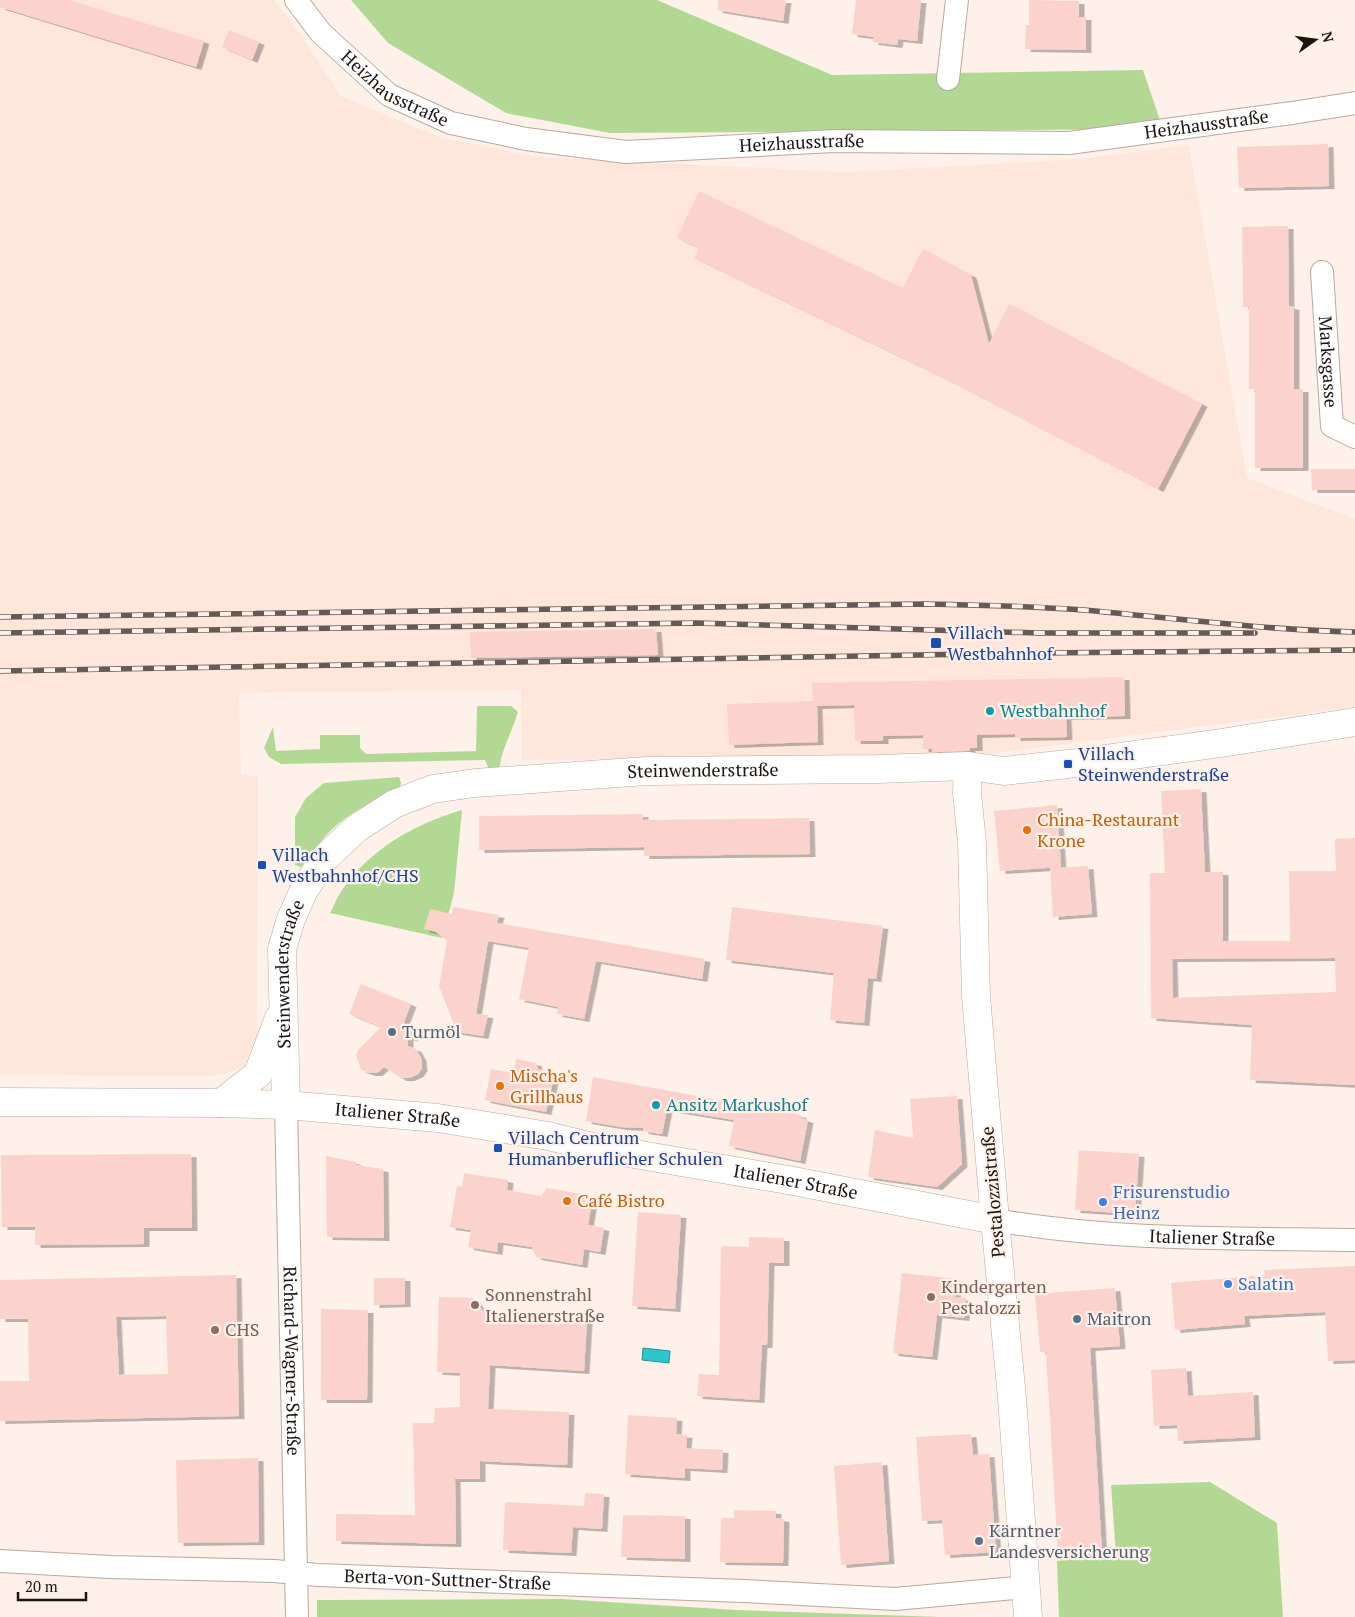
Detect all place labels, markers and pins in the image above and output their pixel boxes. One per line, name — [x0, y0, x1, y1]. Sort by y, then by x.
place label: Villach Westbahnhof — [947, 620, 1055, 665]
marker: Villach Westbahnhof — [929, 636, 943, 650]
place label: Westbahnhof — [1000, 698, 1108, 722]
marker: Westbahnhof — [984, 705, 996, 717]
place label: Villach Steinwenderstraße — [1078, 741, 1229, 786]
marker: Villach Steinwenderstraße — [1062, 758, 1074, 770]
place label: China-Restaurant Krone — [1037, 807, 1180, 852]
marker: China-Restaurant Krone — [1021, 824, 1033, 836]
place label: Villach Westbahnhof/CHS — [272, 842, 419, 887]
marker: Villach Westbahnhof/CHS — [256, 859, 268, 871]
place label: Turmöl — [402, 1019, 461, 1043]
marker: Turmöl — [386, 1026, 398, 1038]
place label: Mischa's Grillhaus — [510, 1063, 583, 1108]
marker: Mischa's Grillhaus — [494, 1080, 506, 1092]
place label: Ansitz Markushof — [666, 1092, 810, 1116]
marker: Ansitz Markushof — [650, 1099, 662, 1111]
place label: Villach Centrum Humanberuflicher Schulen — [508, 1125, 723, 1170]
marker: Villach Centrum Humanberuflicher Schulen — [492, 1142, 504, 1154]
place label: Frisurenstudio Heinz — [1113, 1179, 1230, 1224]
place label: Café Bistro — [577, 1188, 665, 1212]
marker: Café Bistro — [561, 1195, 573, 1207]
marker: Frisurenstudio Heinz — [1097, 1196, 1109, 1208]
place label: Salatin — [1238, 1271, 1294, 1295]
place label: Kindergarten Pestalozzi — [941, 1274, 1047, 1319]
marker: Salatin — [1222, 1278, 1234, 1290]
place label: Sonnenstrahl Italienerstraße — [485, 1282, 605, 1327]
marker: Kindergarten Pestalozzi — [925, 1291, 937, 1303]
marker: Sonnenstrahl Italienerstraße — [469, 1299, 481, 1311]
place label: Maitron — [1087, 1306, 1152, 1330]
marker: Maitron — [1071, 1313, 1083, 1325]
place label: CHS — [225, 1317, 259, 1341]
marker: CHS — [209, 1324, 221, 1336]
place label: Kärntner Landesversicherung — [989, 1518, 1149, 1563]
marker: Kärntner Landesversicherung — [973, 1535, 985, 1547]

